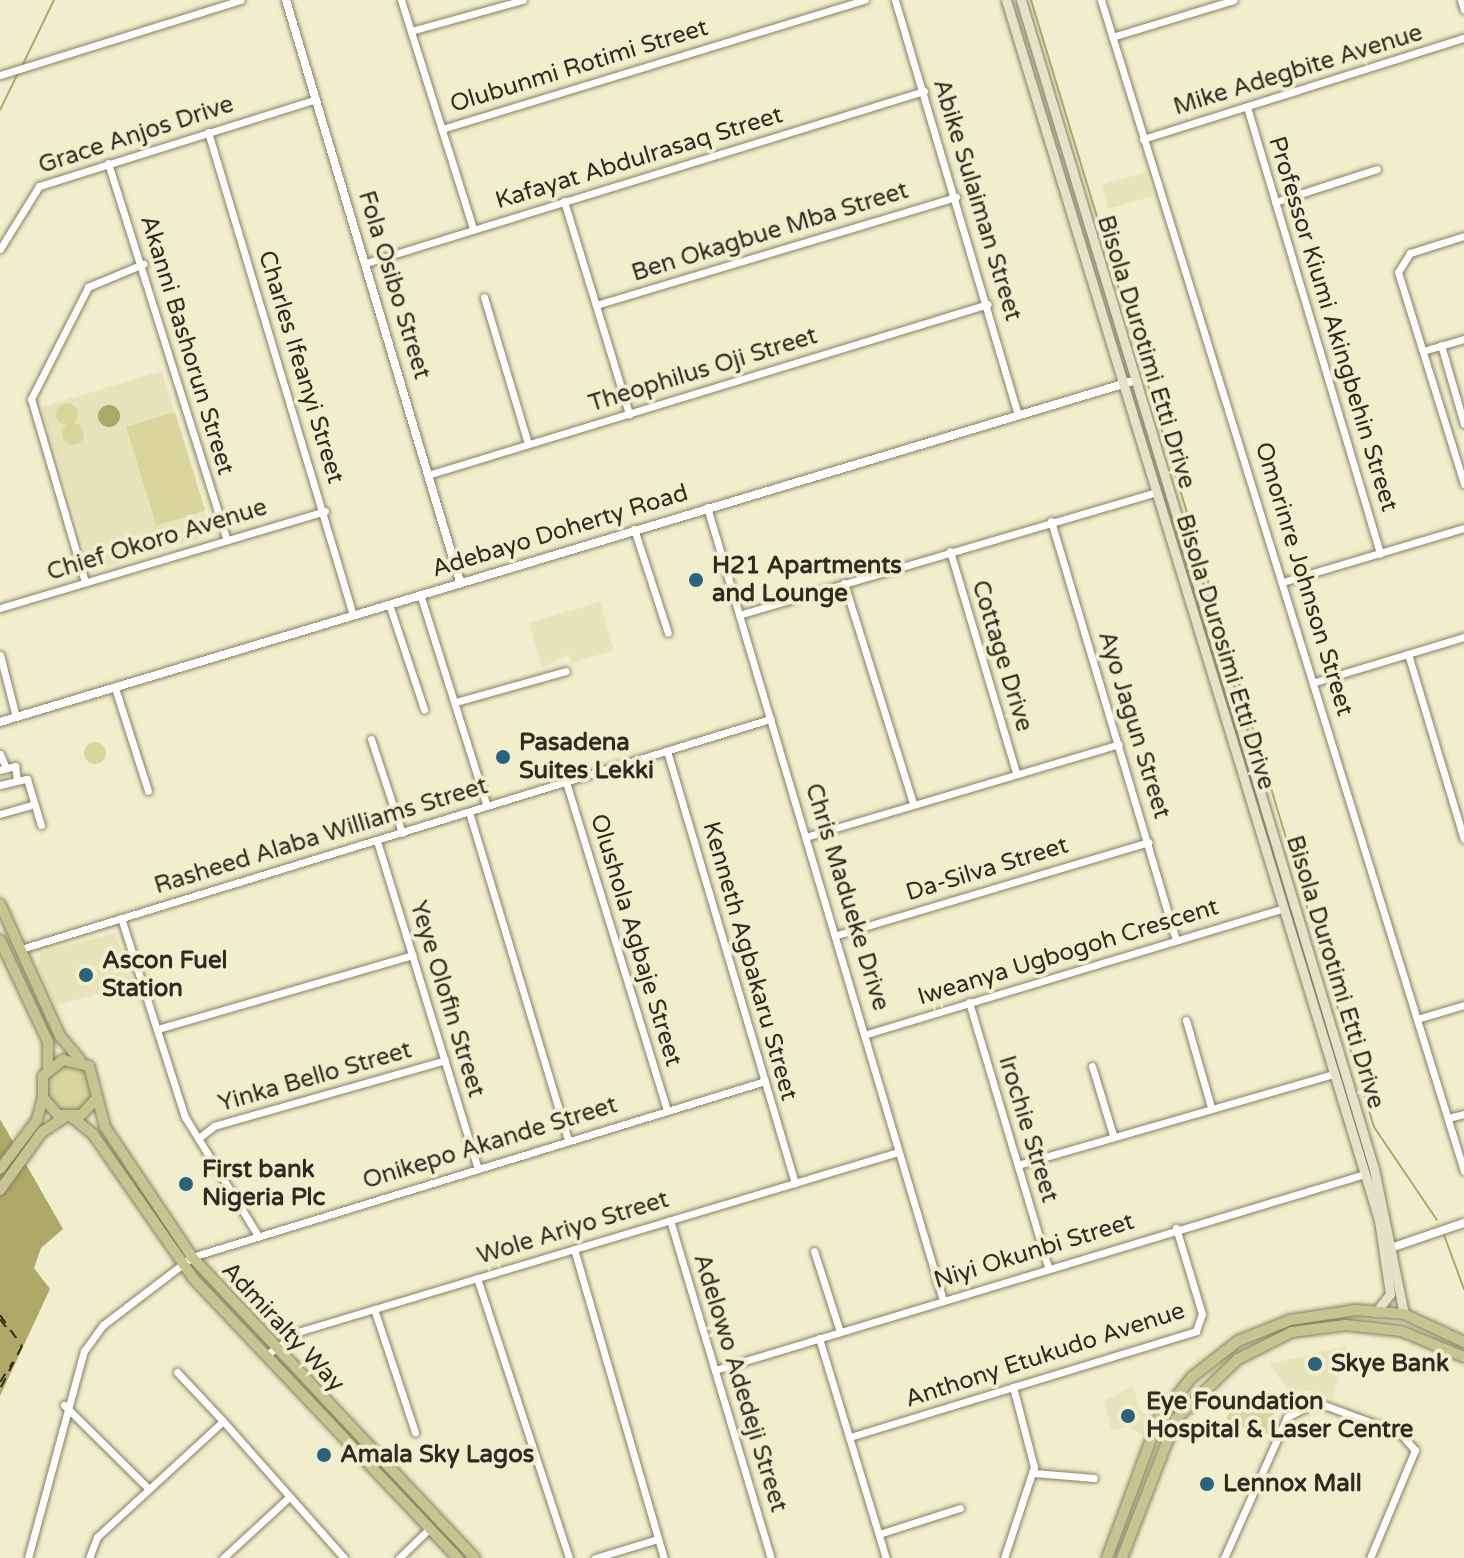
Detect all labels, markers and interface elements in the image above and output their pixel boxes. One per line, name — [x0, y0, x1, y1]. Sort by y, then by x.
street label: Olubunmi Rotimi Street — [447, 13, 711, 119]
street label: Mike Adegbite Avenue — [1170, 18, 1426, 122]
street label: Abike Sulaiman Street — [927, 76, 1027, 324]
street label: Grace Anjos Drive — [35, 90, 237, 180]
street label: Kafayat Abdulrasaq Street — [492, 101, 786, 215]
street label: Professor Kiumi Akingbehin Street — [1262, 133, 1404, 515]
street label: Ben Okagbue Mba Street — [628, 176, 912, 288]
street label: Fola Osibo Street — [352, 187, 436, 383]
street label: Akanni Bashorun Street — [134, 212, 240, 478]
street label: Bisola Durotimi Etti Drive — [1091, 212, 1201, 492]
street label: Charles Ifeanyi Street — [252, 247, 350, 487]
street label: Theophilus Oji Street — [585, 322, 821, 418]
street label: Omorinre Johnson Street — [1249, 439, 1359, 719]
street label: Adebayo Doherty Road — [428, 478, 692, 584]
street label: Chief Okoro Avenue — [44, 493, 270, 587]
street label: Bisola Durosimi Etti Drive — [1169, 511, 1281, 793]
place label: H21 Apartments and Lounge — [712, 552, 902, 608]
marker: H21 Apartments and Lounge — [687, 571, 705, 589]
street label: Cottage Drive — [965, 577, 1039, 735]
street label: Ayo Jagun Street — [1092, 628, 1176, 822]
place label: Pasadena Suites Lekki — [519, 729, 654, 785]
marker: Pasadena Suites Lekki — [494, 748, 512, 766]
street label: Rasheed Alaba Williams Street — [151, 771, 491, 901]
street label: Chris Madueke Drive — [799, 780, 895, 1014]
street label: Olushola Agbaje Street — [584, 810, 688, 1070]
street label: Kenneth Agbakaru Street — [696, 818, 804, 1104]
street label: Da-Silva Street — [902, 831, 1072, 907]
street label: Bisola Durotimi Etti Drive — [1280, 832, 1390, 1112]
street label: Iweanya Ugbogoh Crescent — [914, 892, 1222, 1012]
street label: Yeye Olofin Street — [403, 897, 491, 1101]
place label: Ascon Fuel Station — [102, 947, 227, 1003]
marker: Ascon Fuel Station — [77, 966, 95, 984]
street label: Yinka Bello Street — [215, 1036, 415, 1118]
street label: Irochie Street — [992, 1052, 1064, 1206]
street label: Onikepo Akande Street — [359, 1091, 621, 1195]
place label: First bank Nigeria Plc — [202, 1156, 325, 1212]
marker: First bank Nigeria Plc — [177, 1175, 195, 1193]
street label: Wole Ariyo Street — [474, 1185, 672, 1271]
street label: Niyi Okunbi Street — [931, 1207, 1137, 1295]
street label: Adelowo Adedeji Street — [687, 1250, 793, 1516]
street label: Admiralty Way — [215, 1256, 351, 1398]
street label: Anthony Etukudo Avenue — [902, 1296, 1188, 1414]
place label: Skye Bank — [1331, 1350, 1449, 1378]
marker: Skye Bank — [1306, 1355, 1324, 1373]
place label: Eye Foundation Hospital & Laser Centre — [1146, 1388, 1413, 1444]
marker: Eye Foundation Hospital & Laser Centre — [1117, 1405, 1139, 1427]
place label: Amala Sky Lagos — [340, 1441, 534, 1469]
marker: Amala Sky Lagos — [315, 1446, 333, 1464]
place label: Lennox Mall — [1223, 1470, 1362, 1498]
marker: Lennox Mall — [1198, 1475, 1216, 1493]

